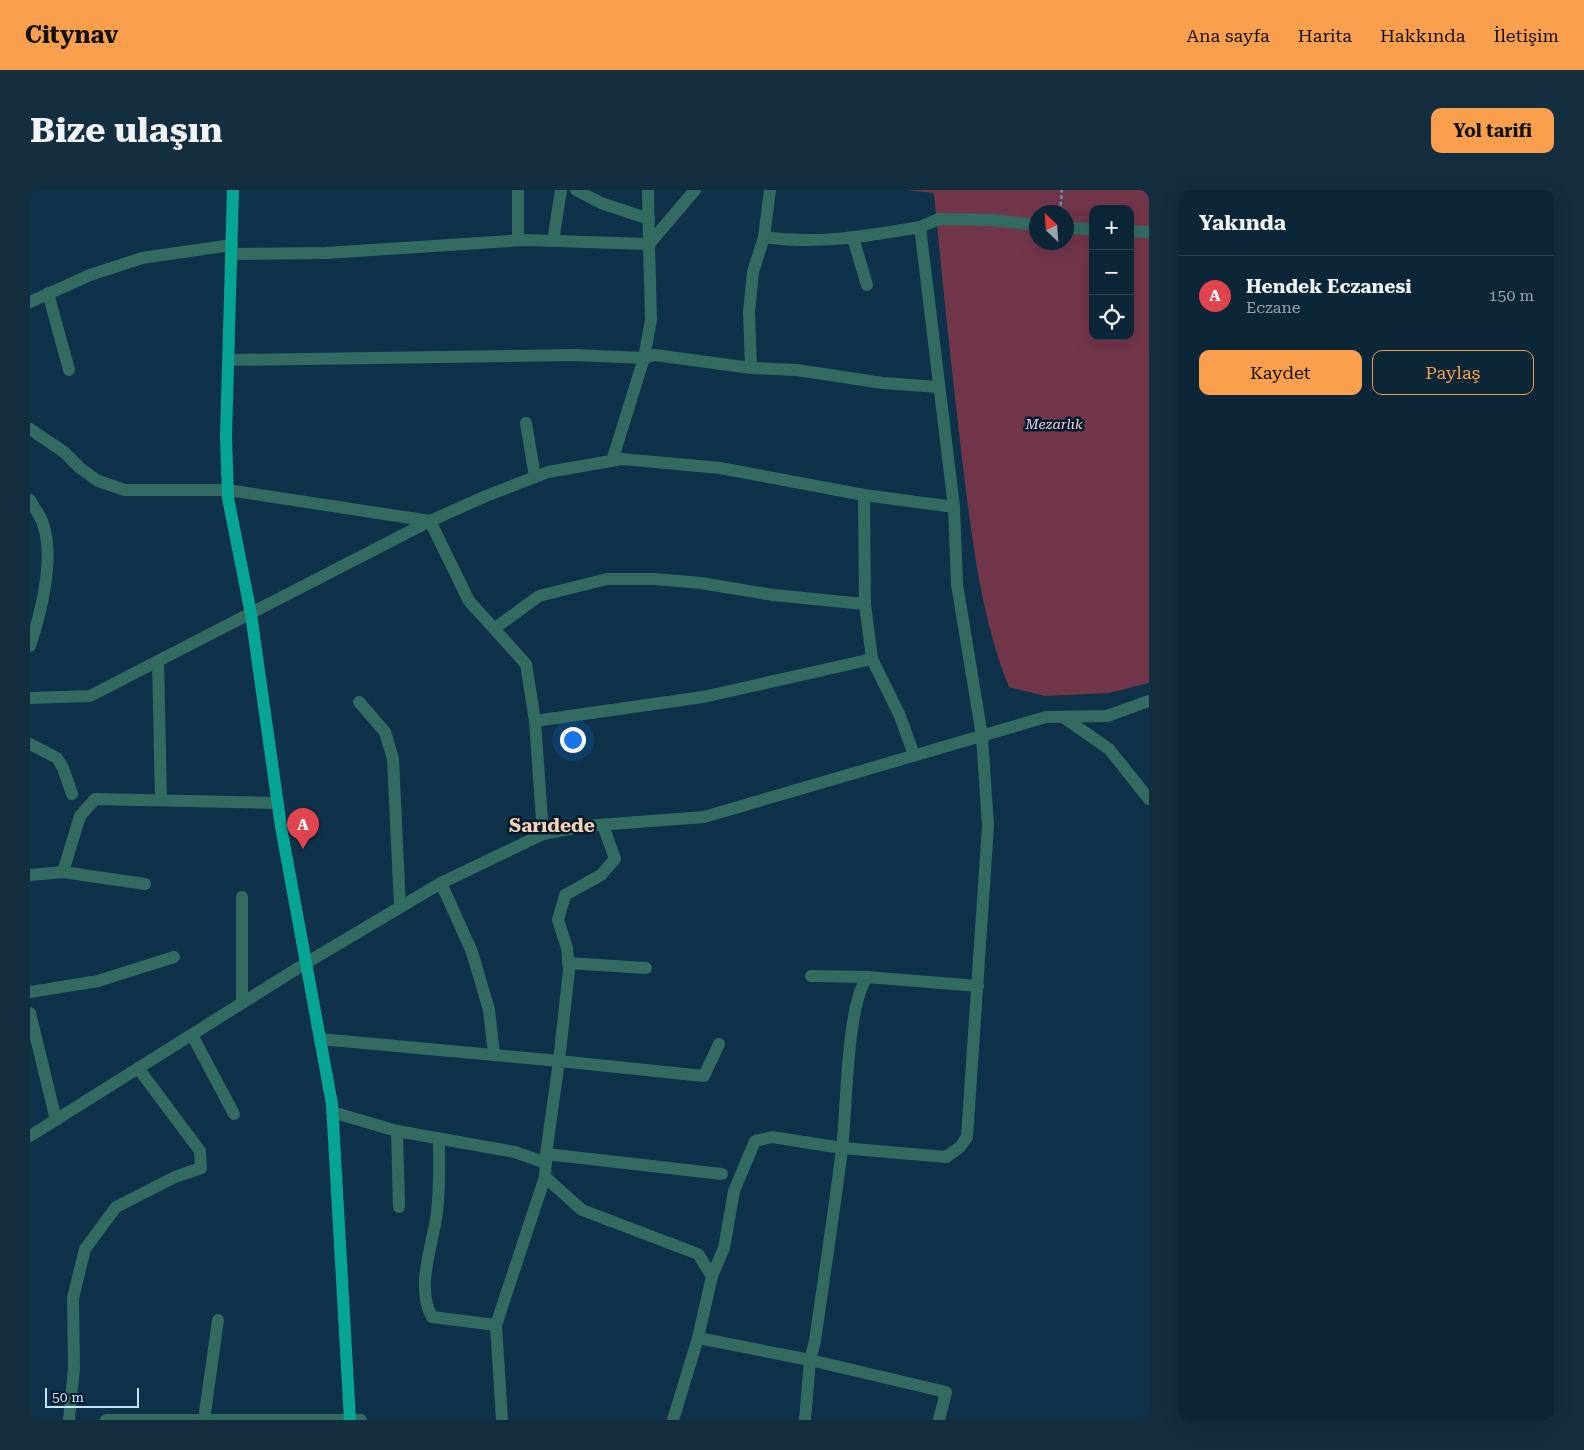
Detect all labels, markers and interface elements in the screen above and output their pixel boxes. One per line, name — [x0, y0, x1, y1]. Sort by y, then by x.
text: Citynav — [25, 21, 118, 49]
text: Ana sayfa — [1186, 25, 1270, 46]
text: Harita — [1298, 25, 1352, 46]
text: Hakkında — [1380, 25, 1466, 46]
text: İletişim — [1494, 25, 1559, 46]
button: Yol tarifi — [1431, 108, 1554, 153]
text: Bize ulaşın — [30, 110, 223, 151]
north arrow — [1029, 205, 1074, 250]
map controls — [1089, 205, 1134, 340]
button: + — [1089, 205, 1134, 250]
text: Yakında — [1199, 211, 1286, 235]
button: − — [1089, 250, 1134, 295]
text: Hendek Eczanesi — [1246, 275, 1412, 298]
text: A — [1209, 286, 1221, 305]
text: 150 m — [1488, 286, 1534, 305]
button: locate — [1089, 295, 1134, 340]
text: Eczane — [1246, 298, 1301, 317]
button: Kaydet — [1199, 350, 1362, 395]
button: Paylaş — [1372, 350, 1534, 395]
park label: Mezarlık — [1024, 416, 1083, 432]
your location — [560, 727, 586, 753]
pin: A — [287, 808, 319, 849]
district label: Sarıdede — [509, 814, 595, 837]
scale bar — [45, 1385, 139, 1408]
text: 50 m — [52, 1389, 84, 1405]

